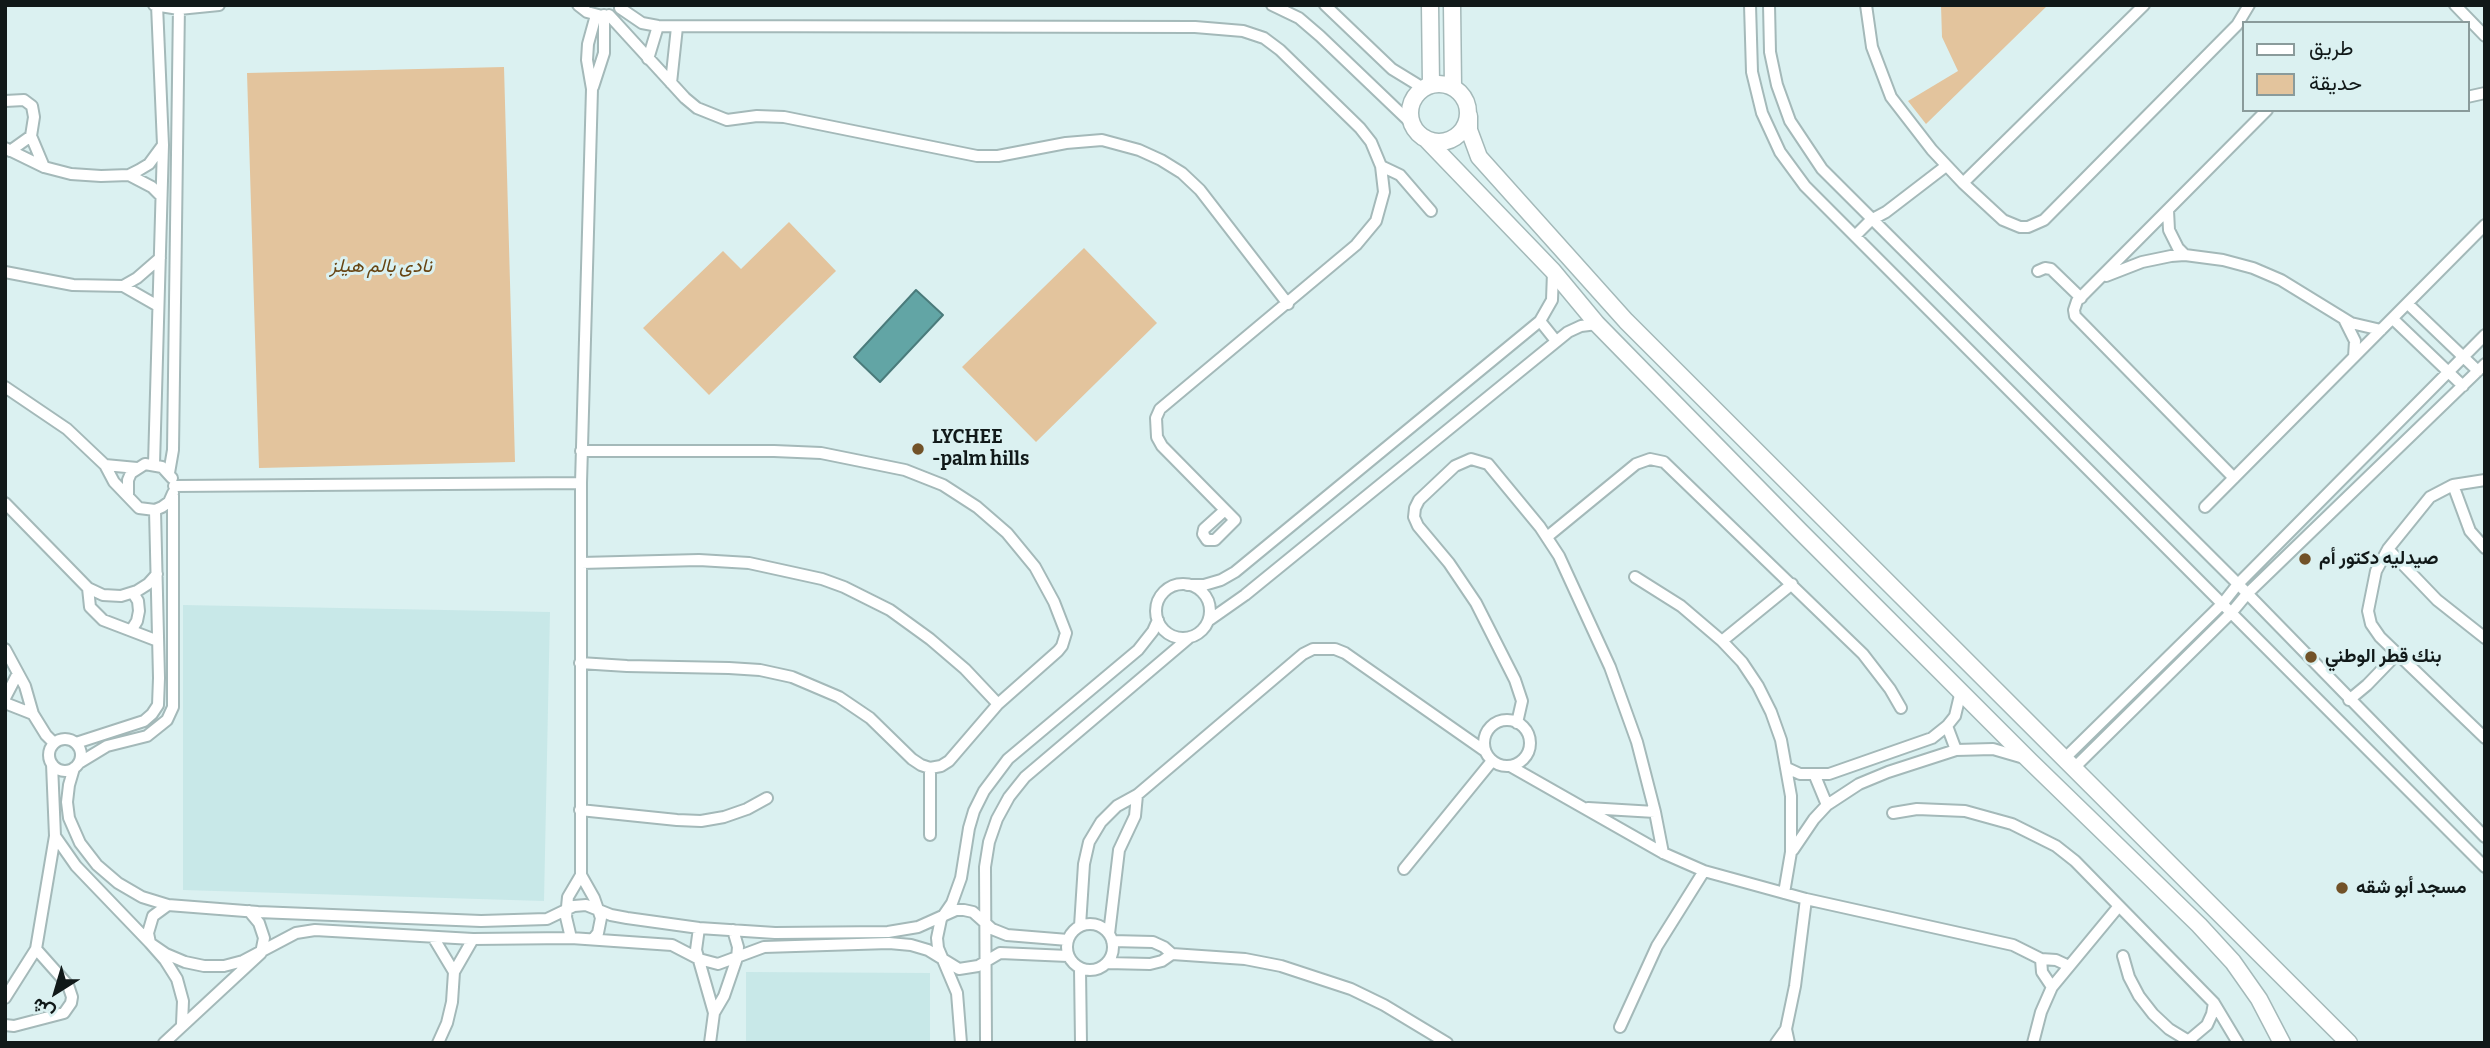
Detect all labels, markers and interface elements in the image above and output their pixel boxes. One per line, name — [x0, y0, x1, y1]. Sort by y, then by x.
legend — [2242, 21, 2469, 112]
text: طريق — [2309, 35, 2354, 61]
text: حديقة — [2309, 70, 2362, 96]
park label: نادى بالم هيلز — [330, 256, 432, 278]
place label: LYCHEE -palm hills — [932, 427, 1029, 471]
marker: LYCHEE -palm hills — [910, 441, 926, 457]
place label: صيدليه دكتور أم — [2319, 548, 2439, 570]
marker: صيدليه دكتور أم — [2297, 551, 2313, 567]
place label: بنك قطر الوطني — [2325, 646, 2441, 668]
marker: بنك قطر الوطني — [2303, 649, 2319, 665]
place label: مسجد أبو شقه — [2356, 877, 2466, 899]
marker: مسجد أبو شقه — [2334, 880, 2350, 896]
north arrow — [21, 957, 91, 1027]
text: ش — [27, 993, 59, 1025]

